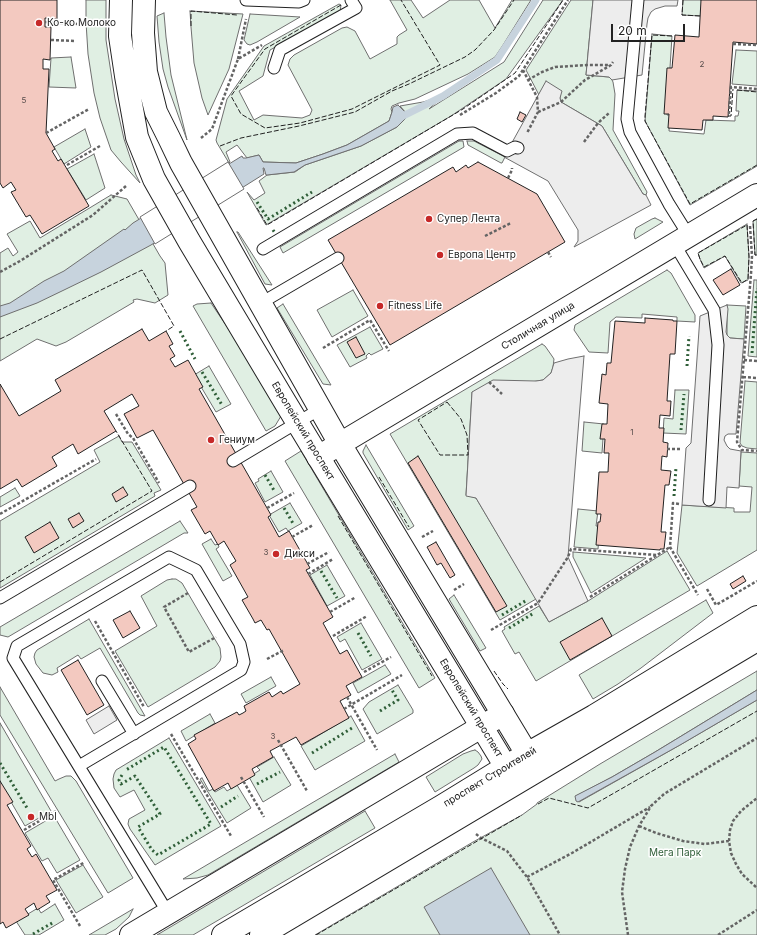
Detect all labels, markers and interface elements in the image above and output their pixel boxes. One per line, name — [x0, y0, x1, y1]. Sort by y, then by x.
scale bar — [613, 16, 687, 42]
place label: Ко-ко Молоко — [47, 17, 116, 29]
marker: Ко-ко Молоко — [34, 18, 44, 28]
text: 20 m — [618, 23, 647, 38]
house number: 2 — [700, 60, 704, 70]
house number: 5 — [22, 96, 26, 106]
place label: Супер Лента — [437, 213, 500, 225]
marker: Супер Лента — [424, 214, 434, 224]
place label: Европа Центр — [448, 249, 516, 261]
marker: Европа Центр — [435, 250, 445, 260]
street label: Столичная улица — [499, 299, 577, 353]
place label: Fitness Life — [388, 300, 442, 312]
marker: Fitness Life — [375, 301, 385, 311]
street label: Европейский проспект — [269, 380, 337, 482]
house number: 1 — [630, 428, 634, 438]
place label: Гениум — [219, 434, 255, 446]
marker: Гениум — [206, 435, 216, 445]
house number: 3 — [264, 548, 268, 558]
place label: Дикси — [284, 548, 315, 560]
marker: Дикси — [271, 549, 281, 559]
street label: Европейский проспект — [437, 657, 505, 759]
house number: 3 — [271, 732, 275, 742]
street label: проспект Строителей — [441, 744, 539, 810]
place label: Mbl — [39, 811, 57, 823]
marker: Mbl — [26, 812, 36, 822]
park label: Мега Парк — [649, 847, 701, 859]

